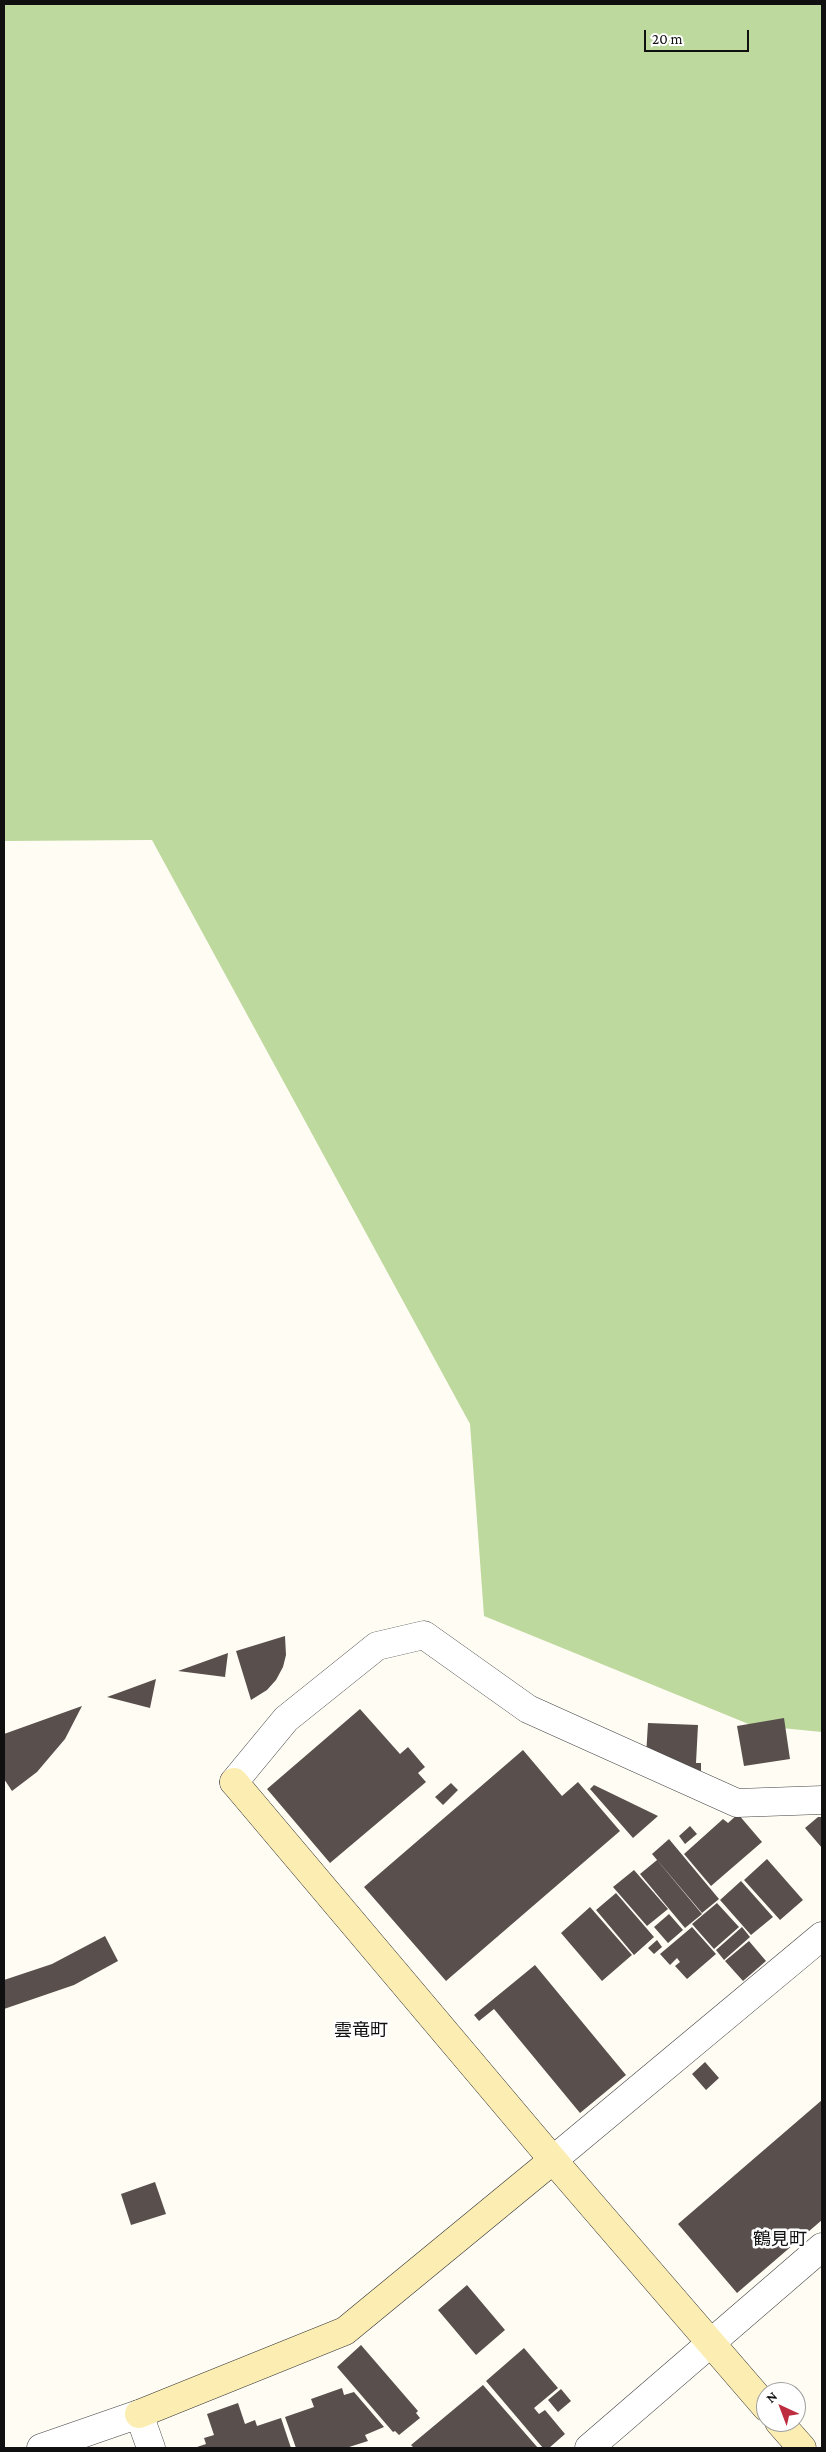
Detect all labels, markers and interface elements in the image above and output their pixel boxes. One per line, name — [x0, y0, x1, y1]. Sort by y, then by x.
scale bar — [646, 20, 751, 52]
text: 20 m — [652, 31, 683, 47]
district label: 雲竜町 — [334, 2019, 388, 2041]
district label: 鶴見町 — [753, 2228, 807, 2250]
north arrow — [756, 2382, 806, 2432]
text: N — [762, 2388, 780, 2406]

